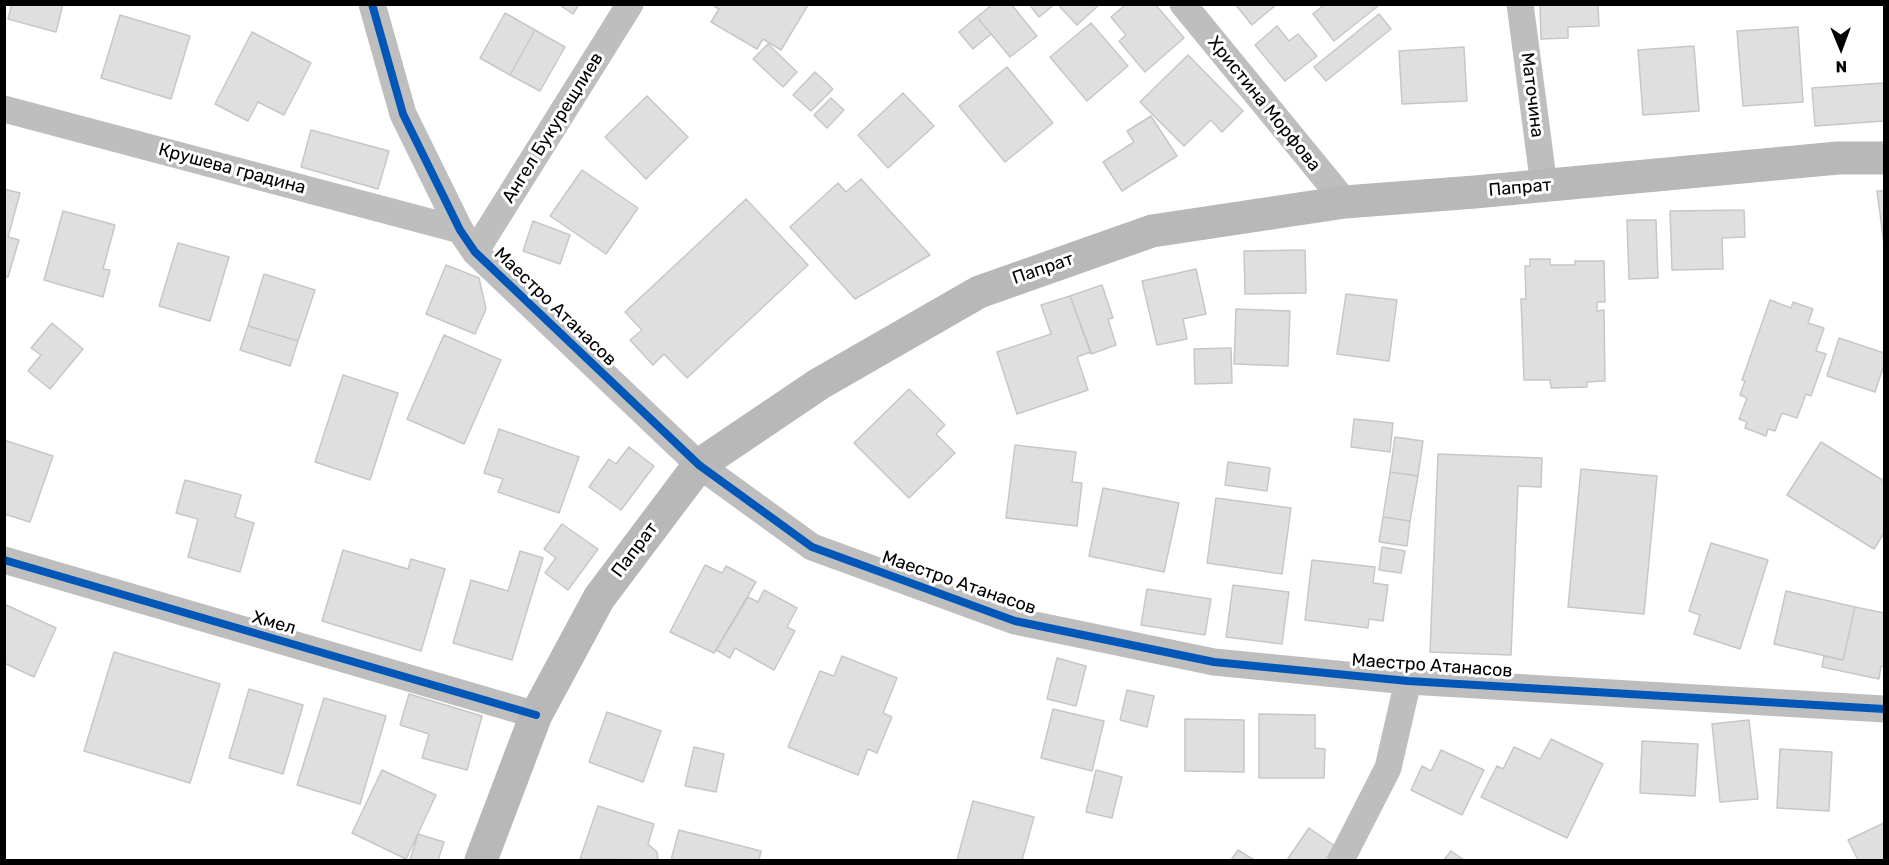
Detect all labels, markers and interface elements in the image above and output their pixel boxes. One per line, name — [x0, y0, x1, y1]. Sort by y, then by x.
north arrow — [1811, 18, 1871, 78]
street label: Христина Морфова — [1203, 32, 1325, 176]
street label: Ангел Букурещлиев — [498, 49, 608, 207]
street label: Маточина — [1516, 51, 1548, 139]
text: N — [1835, 57, 1847, 76]
street label: Крушева градина — [156, 139, 308, 199]
street label: Папрат — [1488, 174, 1552, 202]
street label: Маестро Атанасов — [489, 243, 621, 371]
street label: Папрат — [1010, 248, 1076, 290]
street label: Папрат — [607, 518, 663, 582]
street label: Маестро Атанасов — [879, 547, 1039, 619]
street label: Хмел — [250, 607, 298, 639]
street label: Маестро Атанасов — [1351, 650, 1513, 682]

